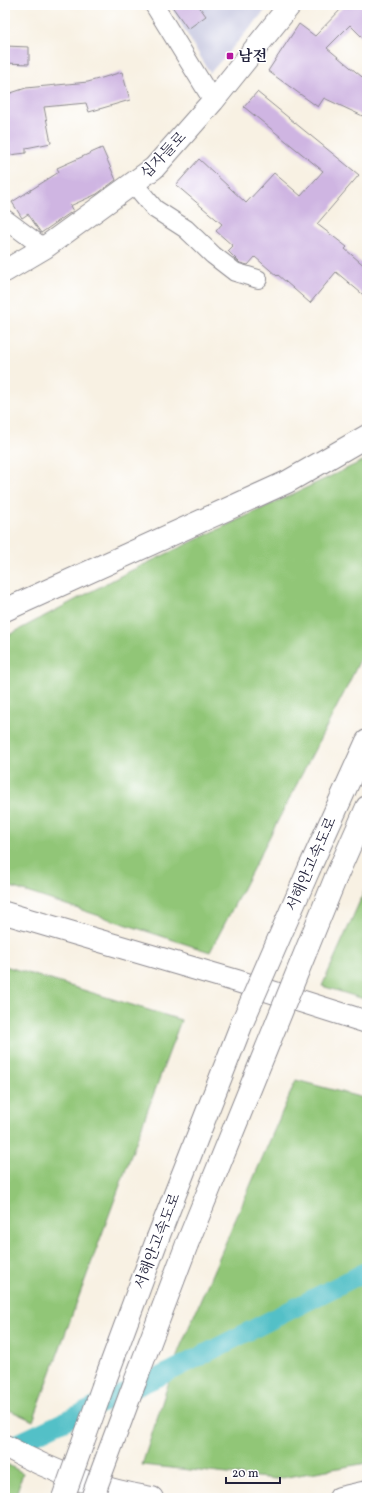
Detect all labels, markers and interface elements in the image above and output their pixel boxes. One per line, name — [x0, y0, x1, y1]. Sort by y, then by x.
place label: 남전 — [238, 47, 267, 68]
marker: 남전 — [225, 51, 235, 61]
street label: 십자들로 — [136, 128, 192, 184]
street label: 서해안고속도로 — [282, 814, 343, 915]
street label: 서해안고속도로 — [130, 1190, 187, 1293]
scale bar — [226, 1459, 280, 1485]
text: 20 m — [232, 1466, 259, 1482]

